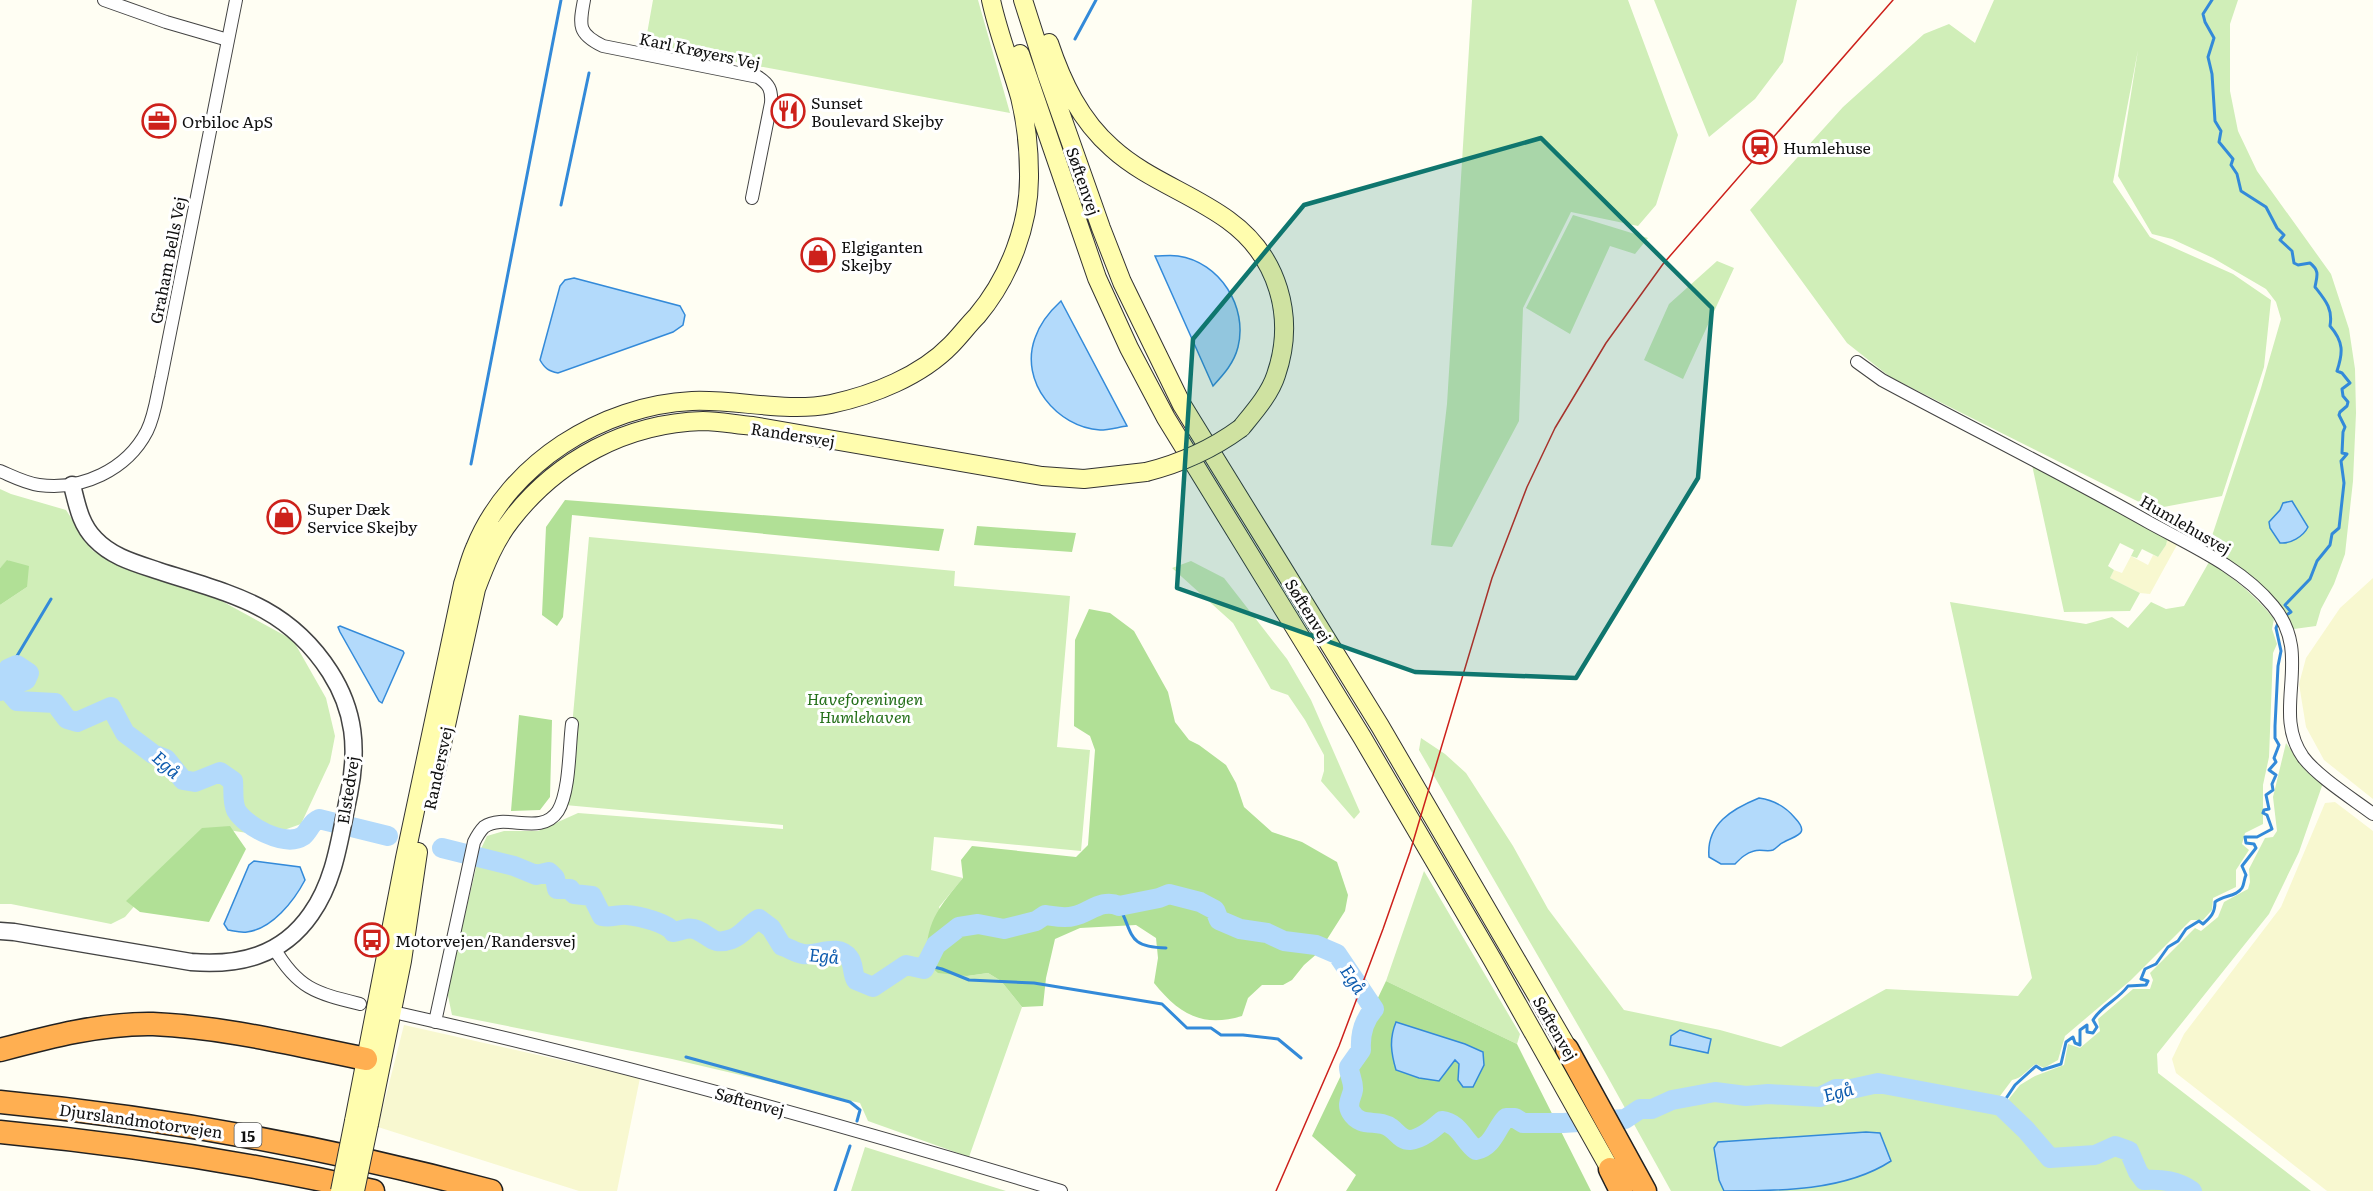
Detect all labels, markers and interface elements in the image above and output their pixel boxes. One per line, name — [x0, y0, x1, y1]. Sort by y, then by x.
street label: Karl Krøyers Vej — [637, 25, 763, 75]
place label: Sunset Boulevard Skejby — [811, 90, 944, 132]
restaurant icon: Sunset Boulevard Skejby — [770, 93, 806, 129]
office icon: Orbiloc ApS — [141, 103, 177, 139]
place label: Orbiloc ApS — [182, 109, 273, 133]
station icon: Humlehuse — [1742, 129, 1778, 165]
place label: Humlehuse — [1783, 135, 1871, 159]
street label: Søftenvej — [1061, 143, 1107, 219]
street label: Graham Bells Vej — [143, 194, 191, 326]
place label: Elgiganten Skejby — [841, 234, 924, 276]
shop icon: Elgiganten Skejby — [800, 237, 836, 273]
street label: Randersvej — [749, 415, 837, 453]
street label: Humlehusvej — [2136, 488, 2236, 560]
place label: Super Dæk Service Skejby — [307, 496, 418, 538]
shop icon: Super Dæk Service Skejby — [266, 499, 302, 535]
street label: Søftenvej — [1280, 573, 1338, 647]
park label: Haveforeningen Humlehaven — [807, 686, 924, 728]
street label: Randersvej — [416, 724, 458, 812]
water label: Egå — [147, 744, 188, 785]
street label: Elstedvej — [330, 754, 364, 826]
bus stop icon: Motorvejen/Randersvej — [354, 922, 390, 958]
place label: Motorvejen/Randersvej — [395, 928, 576, 952]
water label: Egå — [808, 940, 841, 970]
water label: Egå — [1334, 959, 1374, 1000]
street label: Søftenvej — [1528, 991, 1584, 1065]
water label: Egå — [1820, 1074, 1857, 1108]
street label: Søftenvej — [713, 1080, 787, 1122]
street label: Djurslandmotorvejen — [58, 1097, 225, 1143]
road number: 15 — [234, 1123, 262, 1147]

